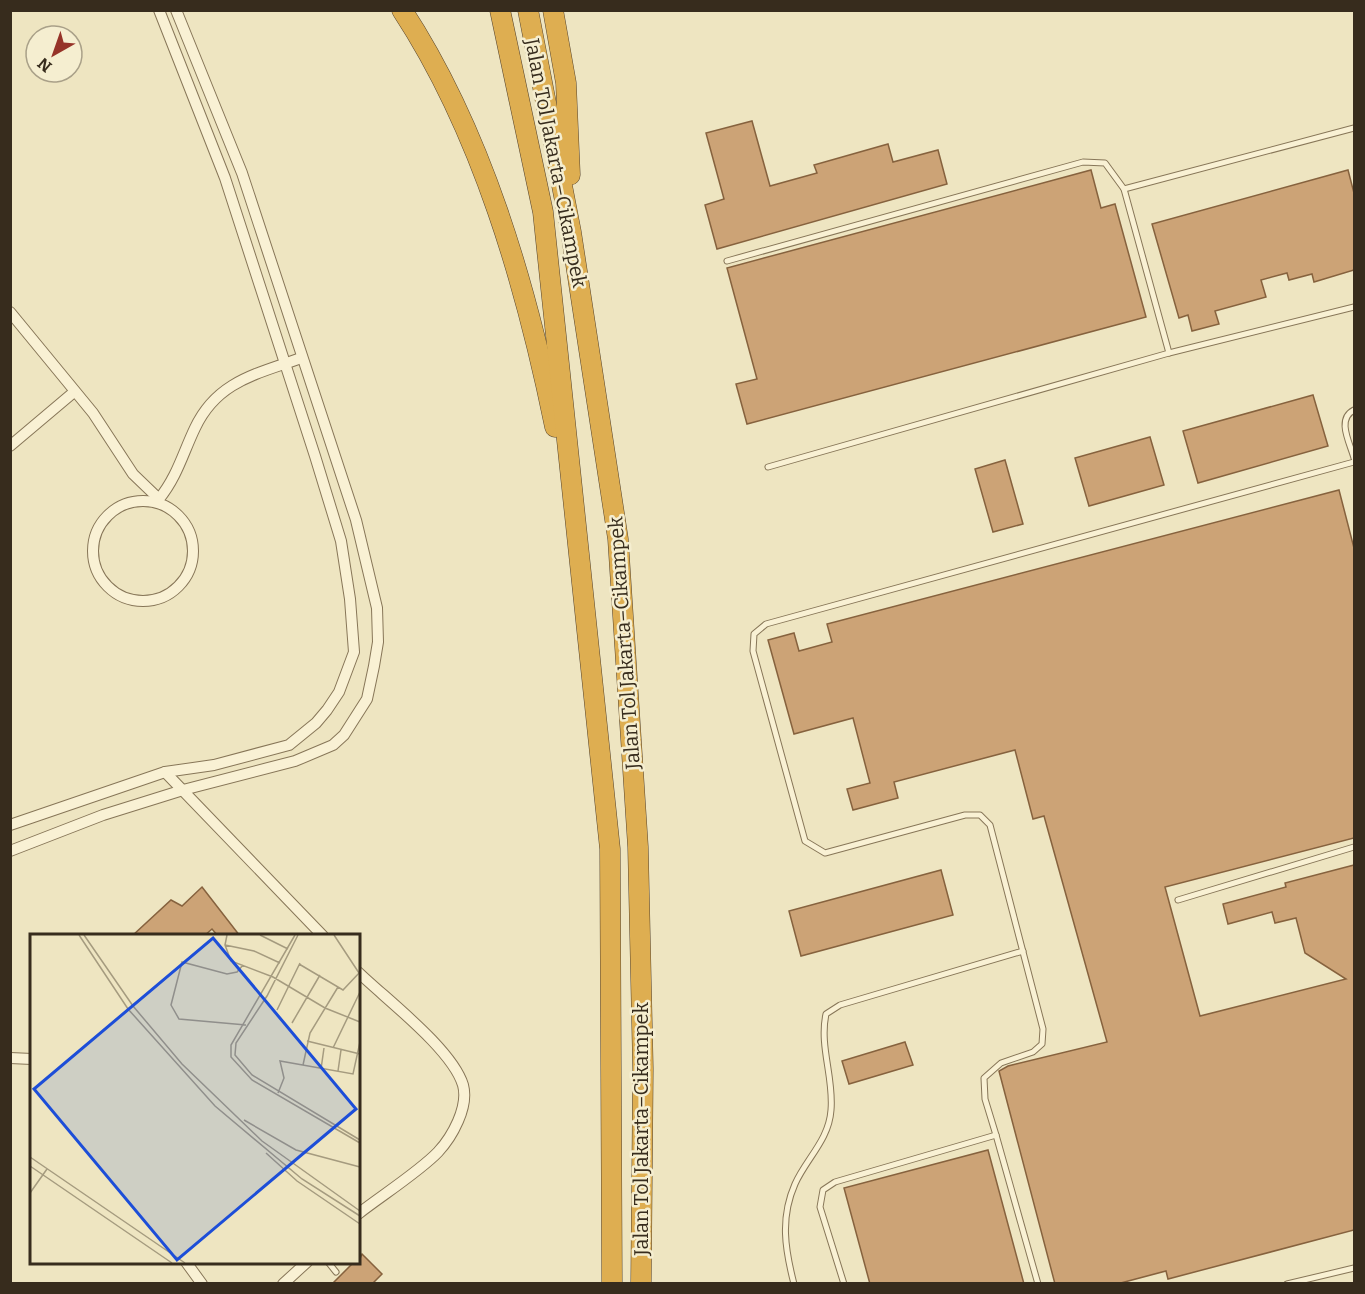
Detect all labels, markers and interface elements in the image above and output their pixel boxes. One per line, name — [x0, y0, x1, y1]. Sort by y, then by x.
north arrow — [24, 24, 84, 84]
street label: Jalan Tol Jakarta–Cikampek — [520, 35, 592, 290]
text: N — [34, 54, 56, 76]
street label: Jalan Tol Jakarta–Cikampek — [603, 515, 645, 771]
inset map — [30, 934, 360, 1264]
street label: Jalan Tol Jakarta–Cikampek — [629, 1002, 653, 1257]

